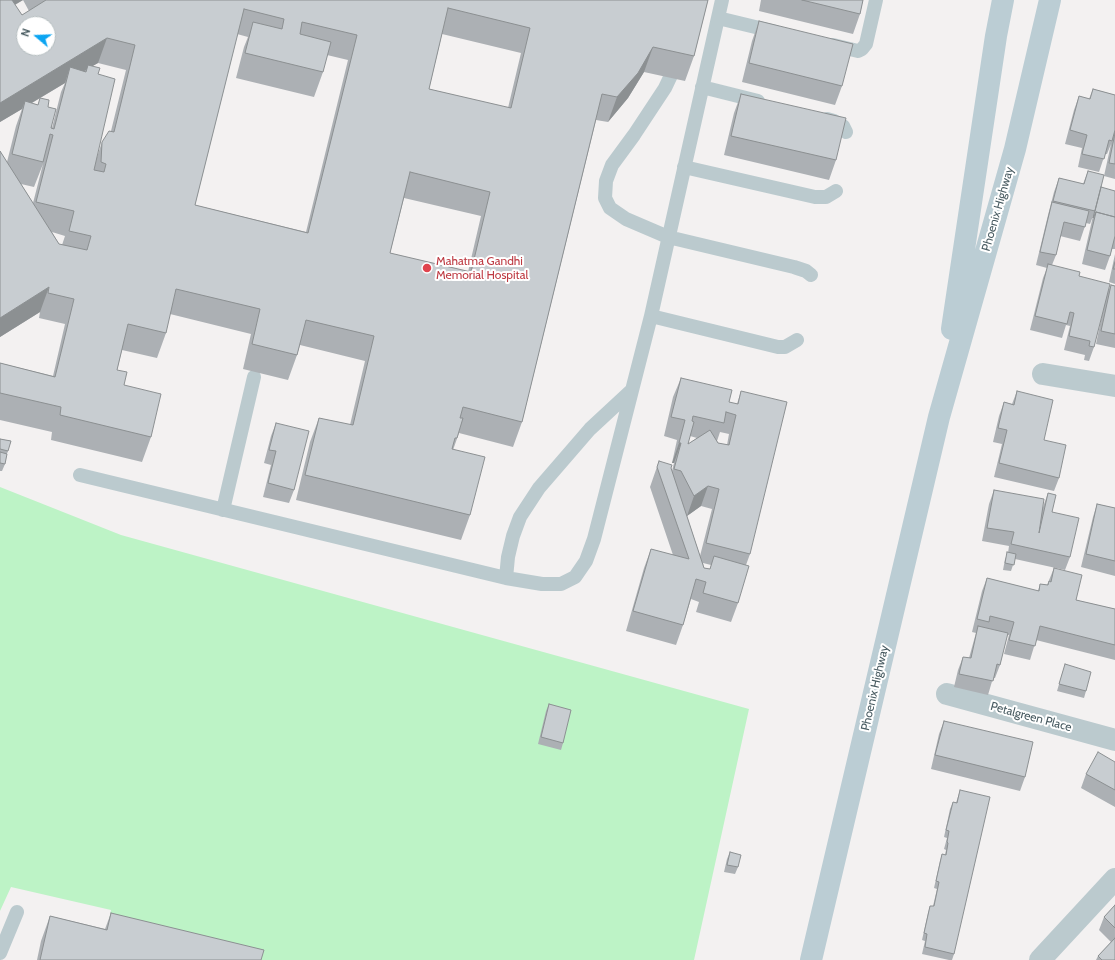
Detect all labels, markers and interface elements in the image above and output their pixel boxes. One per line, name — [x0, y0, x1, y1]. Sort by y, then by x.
north arrow — [16, 16, 56, 56]
text: N — [18, 26, 33, 38]
street label: Phoenix Highway — [979, 165, 1017, 253]
place label: Mahatma Gandhi Memorial Hospital — [436, 254, 528, 282]
marker: Mahatma Gandhi Memorial Hospital — [421, 262, 433, 274]
street label: Phoenix Highway — [858, 644, 892, 732]
street label: Petalgreen Place — [989, 699, 1073, 735]

